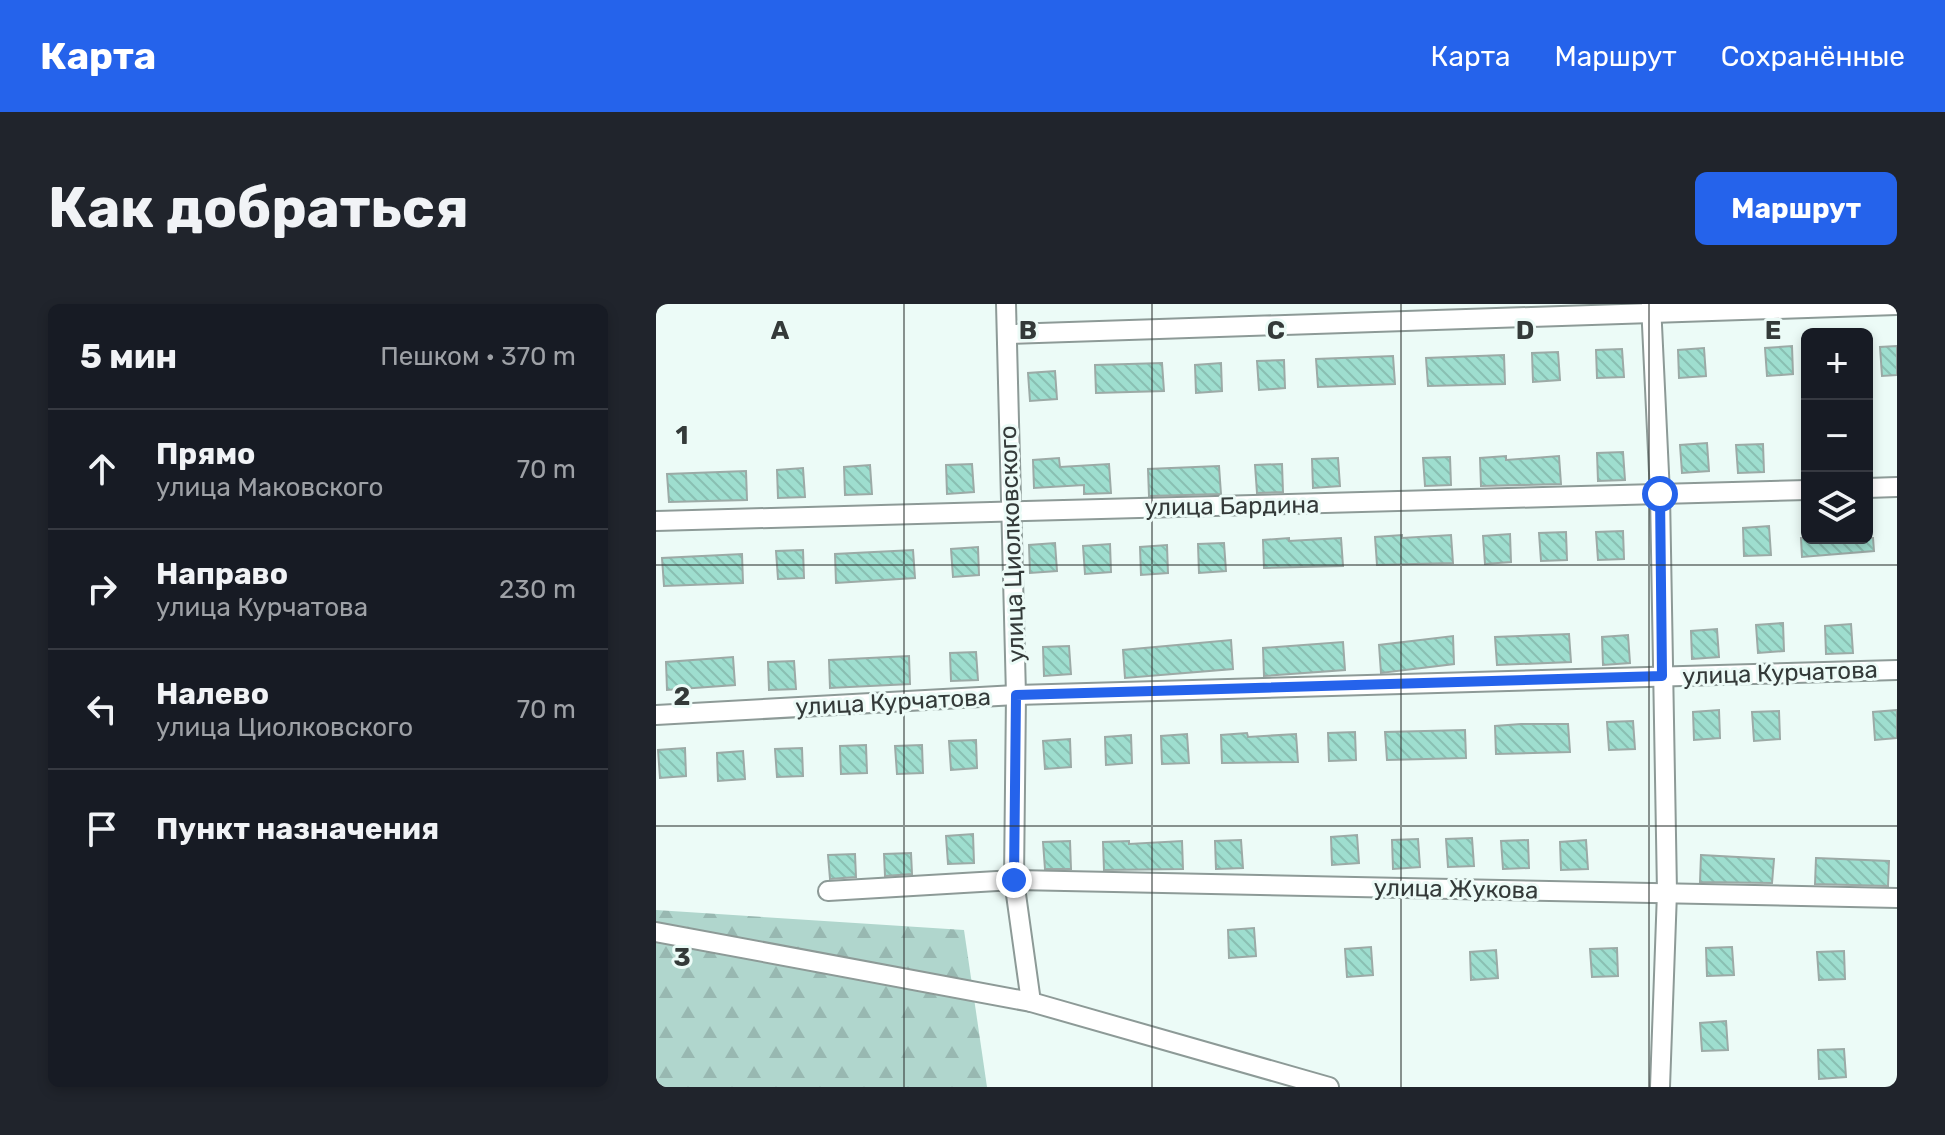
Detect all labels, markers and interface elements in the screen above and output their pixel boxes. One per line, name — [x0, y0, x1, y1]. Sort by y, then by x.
text: Карта — [40, 33, 156, 79]
text: Карта — [1431, 40, 1510, 73]
text: Маршрут — [1554, 40, 1677, 73]
text: Сохранённые — [1721, 40, 1905, 73]
button: Маршрут — [1695, 172, 1897, 245]
text: Как добраться — [48, 175, 469, 241]
text: A — [771, 315, 790, 346]
text: B — [1019, 315, 1037, 346]
text: C — [1267, 315, 1285, 346]
text: D — [1516, 315, 1534, 346]
text: E — [1765, 315, 1781, 346]
map controls — [1801, 328, 1873, 544]
button: + — [1801, 328, 1873, 400]
text: 5 мин — [80, 336, 177, 377]
text: Пешком · 370 m — [380, 341, 576, 372]
button: − — [1801, 400, 1873, 472]
text: 1 — [676, 420, 688, 451]
street label: улица Циолковского — [994, 425, 1030, 663]
text: Прямо — [156, 436, 255, 472]
icon: ahead — [80, 447, 124, 491]
text: 70 m — [517, 454, 576, 485]
text: улица Маковского — [156, 472, 383, 503]
button: layers — [1801, 472, 1873, 544]
route start — [1642, 476, 1678, 512]
street label: улица Бардина — [1144, 490, 1320, 522]
text: Направо — [156, 556, 288, 592]
icon: right — [80, 567, 124, 611]
text: 230 m — [499, 574, 576, 605]
text: улица Курчатова — [156, 592, 368, 623]
street label: улица Курчатова — [1682, 656, 1878, 690]
text: Налево — [156, 676, 269, 712]
text: 2 — [674, 681, 690, 712]
street label: улица Курчатова — [795, 683, 991, 721]
icon: left — [80, 687, 124, 731]
text: 70 m — [517, 694, 576, 725]
text: улица Циолковского — [156, 712, 413, 743]
icon: arrive — [80, 807, 124, 851]
text: Пункт назначения — [156, 811, 439, 847]
route end — [996, 862, 1032, 898]
street label: улица Жукова — [1373, 874, 1539, 904]
text: 3 — [673, 942, 691, 973]

